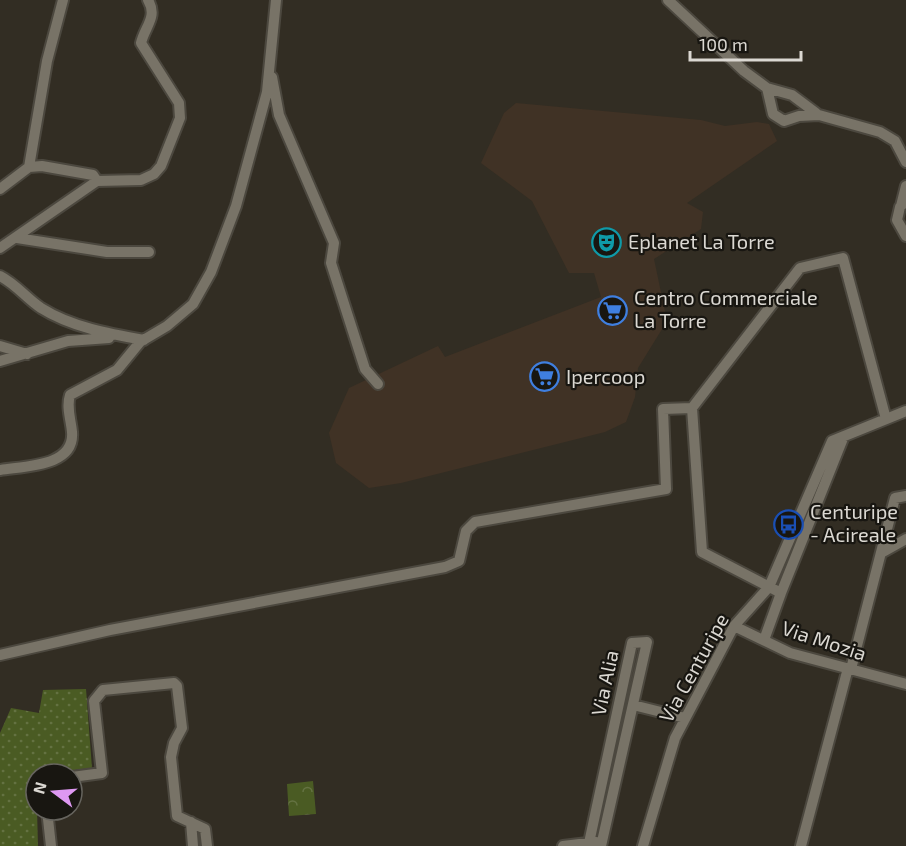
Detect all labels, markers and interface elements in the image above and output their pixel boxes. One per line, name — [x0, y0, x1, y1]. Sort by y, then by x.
scale bar — [690, 24, 801, 62]
text: 100 m — [699, 33, 748, 55]
theatre icon: Eplanet La Torre — [591, 226, 623, 258]
place label: Eplanet La Torre — [628, 229, 775, 253]
place label: Centro Commerciale La Torre — [634, 285, 818, 332]
supermarket icon: Centro Commerciale La Torre — [597, 294, 629, 326]
supermarket icon: Ipercoop — [529, 361, 561, 393]
place label: Ipercoop — [566, 364, 645, 388]
place label: Centuripe - Acireale — [810, 499, 898, 546]
bus stop icon: Centuripe - Acireale — [773, 508, 805, 540]
street label: Via Centuripe — [653, 609, 733, 726]
street label: Via Mozia — [779, 615, 870, 665]
street label: Via Alia — [585, 648, 623, 718]
north arrow — [24, 762, 84, 822]
text: N — [28, 780, 50, 796]

